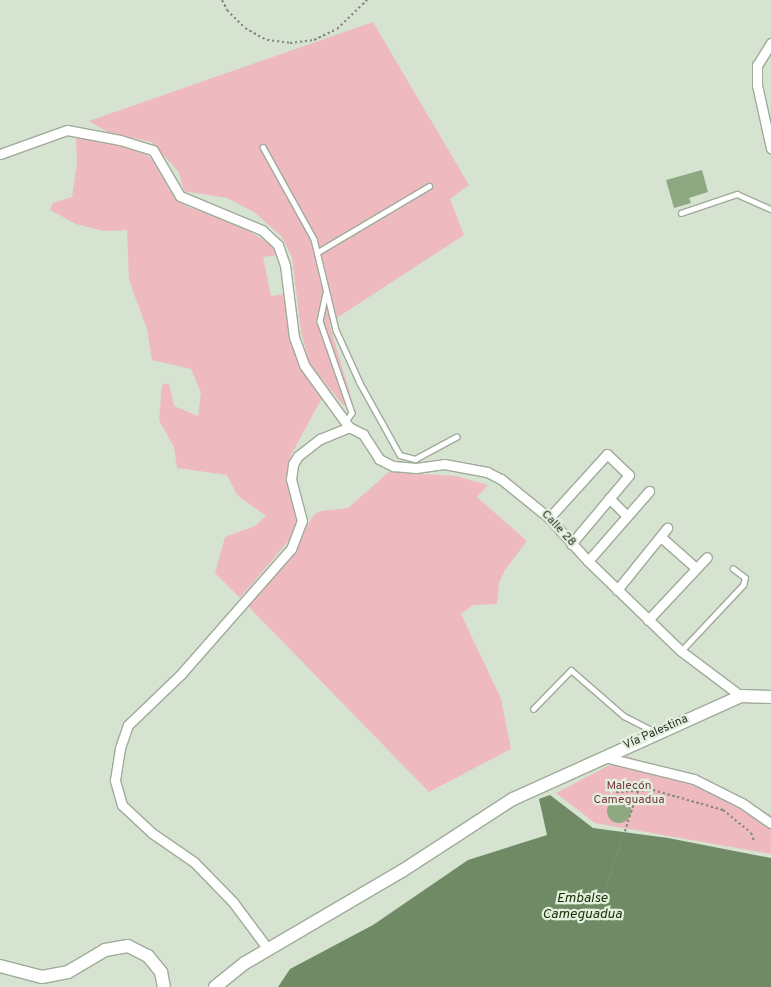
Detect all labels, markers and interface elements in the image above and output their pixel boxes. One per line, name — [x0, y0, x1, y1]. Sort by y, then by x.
street label: Calle 28 — [538, 508, 578, 550]
street label: Vía Palestina — [622, 712, 690, 754]
park label: Malecón Cameguadua — [593, 780, 665, 808]
water label: Embalse Cameguadua — [542, 891, 622, 924]

